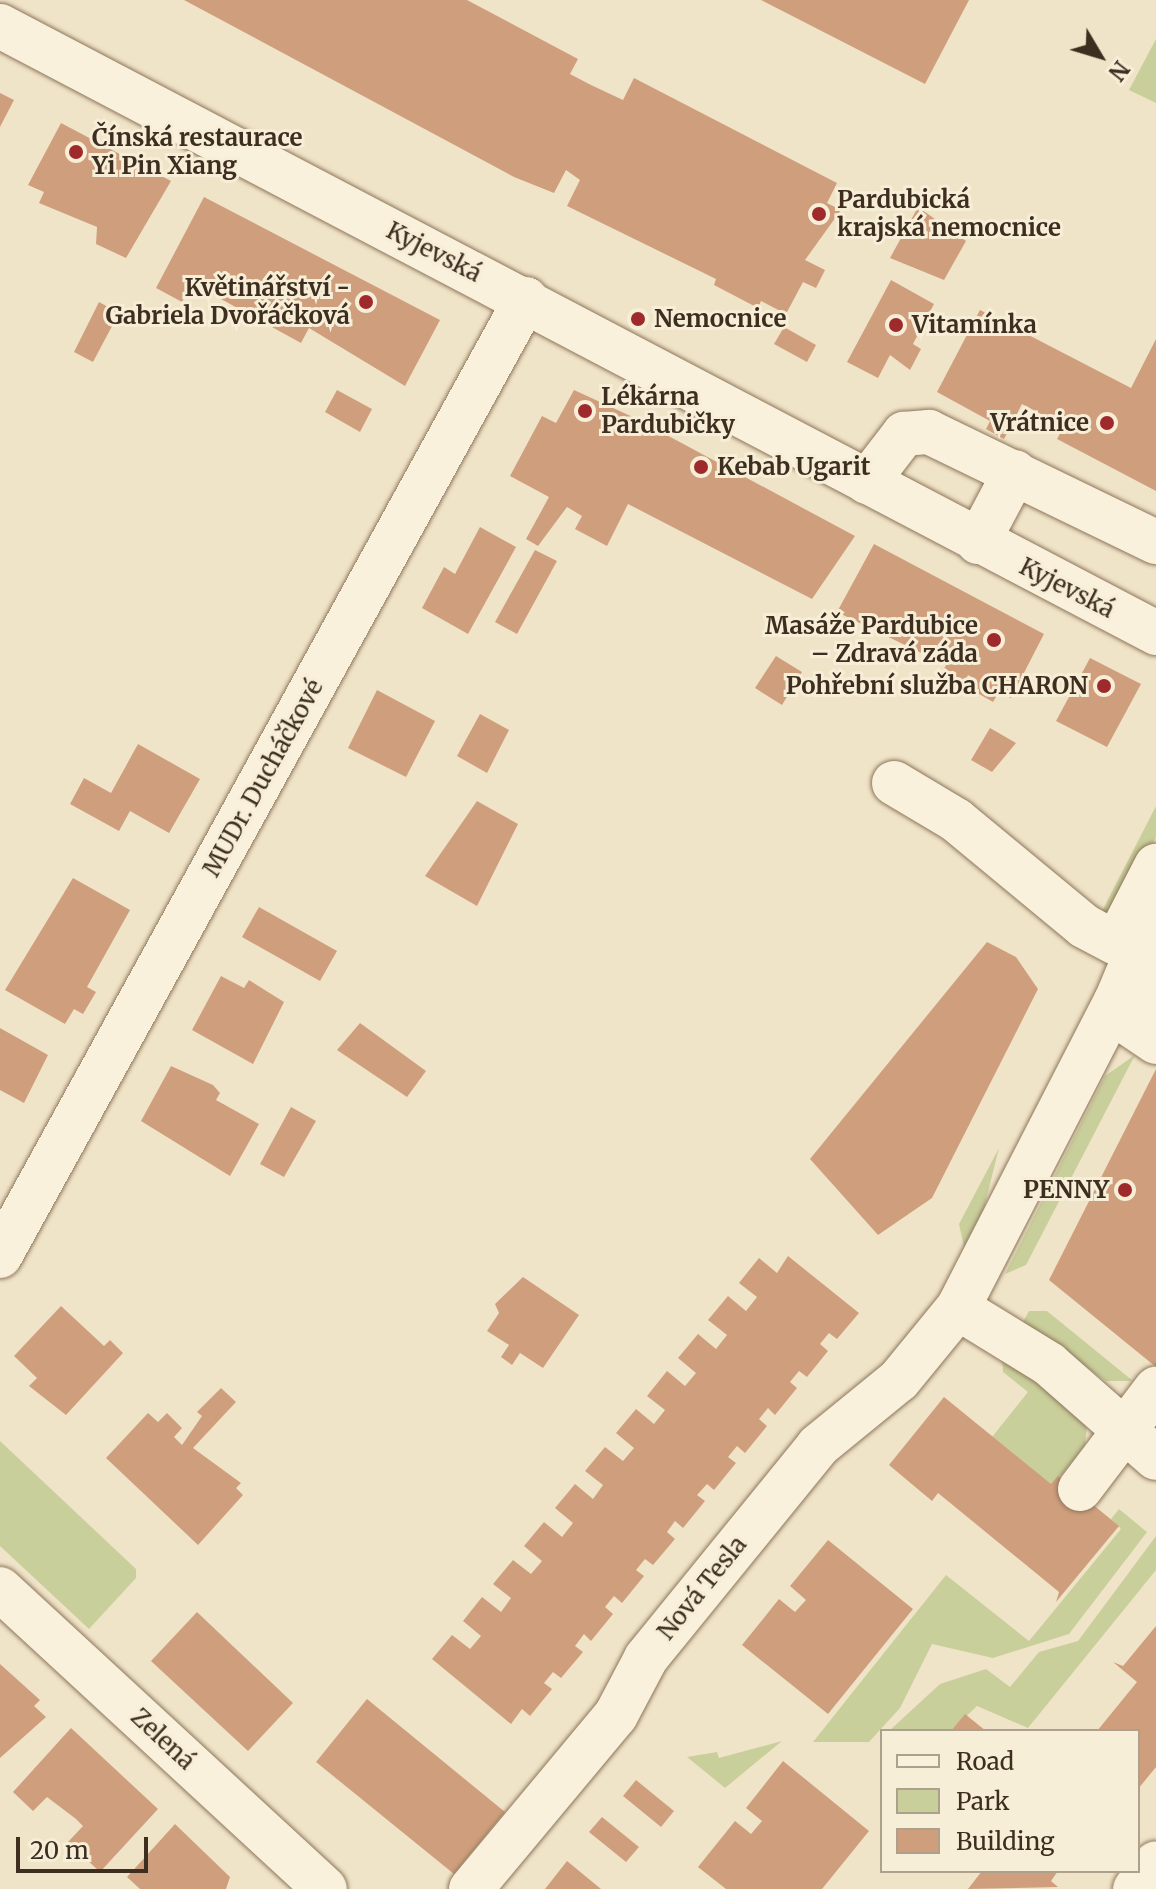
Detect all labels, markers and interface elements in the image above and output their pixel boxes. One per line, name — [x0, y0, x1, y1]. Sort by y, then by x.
north arrow — [1060, 16, 1140, 96]
text: N — [1103, 55, 1135, 86]
place label: Čínská restaurace Yi Pin Xiang — [92, 124, 303, 180]
marker: Čínská restaurace Yi Pin Xiang — [67, 143, 85, 161]
place label: Pardubická krajská nemocnice — [837, 186, 1061, 242]
marker: Pardubická krajská nemocnice — [808, 203, 830, 225]
street label: Kyjevská — [382, 216, 486, 288]
place label: Květinářství - Gabriela Dvořáčková — [106, 274, 350, 330]
marker: Květinářství - Gabriela Dvořáčková — [357, 293, 375, 311]
place label: Nemocnice — [654, 305, 786, 333]
marker: Nemocnice — [629, 310, 647, 328]
place label: Vitamínka — [912, 311, 1037, 339]
marker: Vitamínka — [887, 316, 905, 334]
place label: Lékárna Pardubičky — [601, 383, 735, 439]
marker: Lékárna Pardubičky — [576, 402, 594, 420]
place label: Vrátnice — [990, 409, 1089, 437]
marker: Vrátnice — [1096, 412, 1118, 434]
place label: Kebab Ugarit — [717, 453, 870, 481]
marker: Kebab Ugarit — [692, 458, 710, 476]
street label: Kyjevská — [1015, 552, 1119, 624]
place label: Masáže Pardubice – Zdravá záda — [765, 612, 978, 668]
marker: Masáže Pardubice – Zdravá záda — [985, 631, 1003, 649]
place label: Pohřební služba CHARON — [786, 672, 1088, 700]
street label: MUDr. Ducháčkové — [197, 674, 329, 882]
marker: Pohřební služba CHARON — [1095, 677, 1113, 695]
place label: PENNY — [1023, 1176, 1109, 1204]
marker: PENNY — [1116, 1181, 1134, 1199]
street label: Nová Tesla — [652, 1530, 752, 1646]
street label: Zelená — [125, 1702, 201, 1776]
legend — [880, 1729, 1140, 1873]
text: Road — [956, 1746, 1014, 1777]
text: Park — [956, 1786, 1009, 1817]
scale bar — [20, 1821, 152, 1871]
text: Building — [956, 1826, 1055, 1857]
text: 20 m — [30, 1835, 89, 1866]

